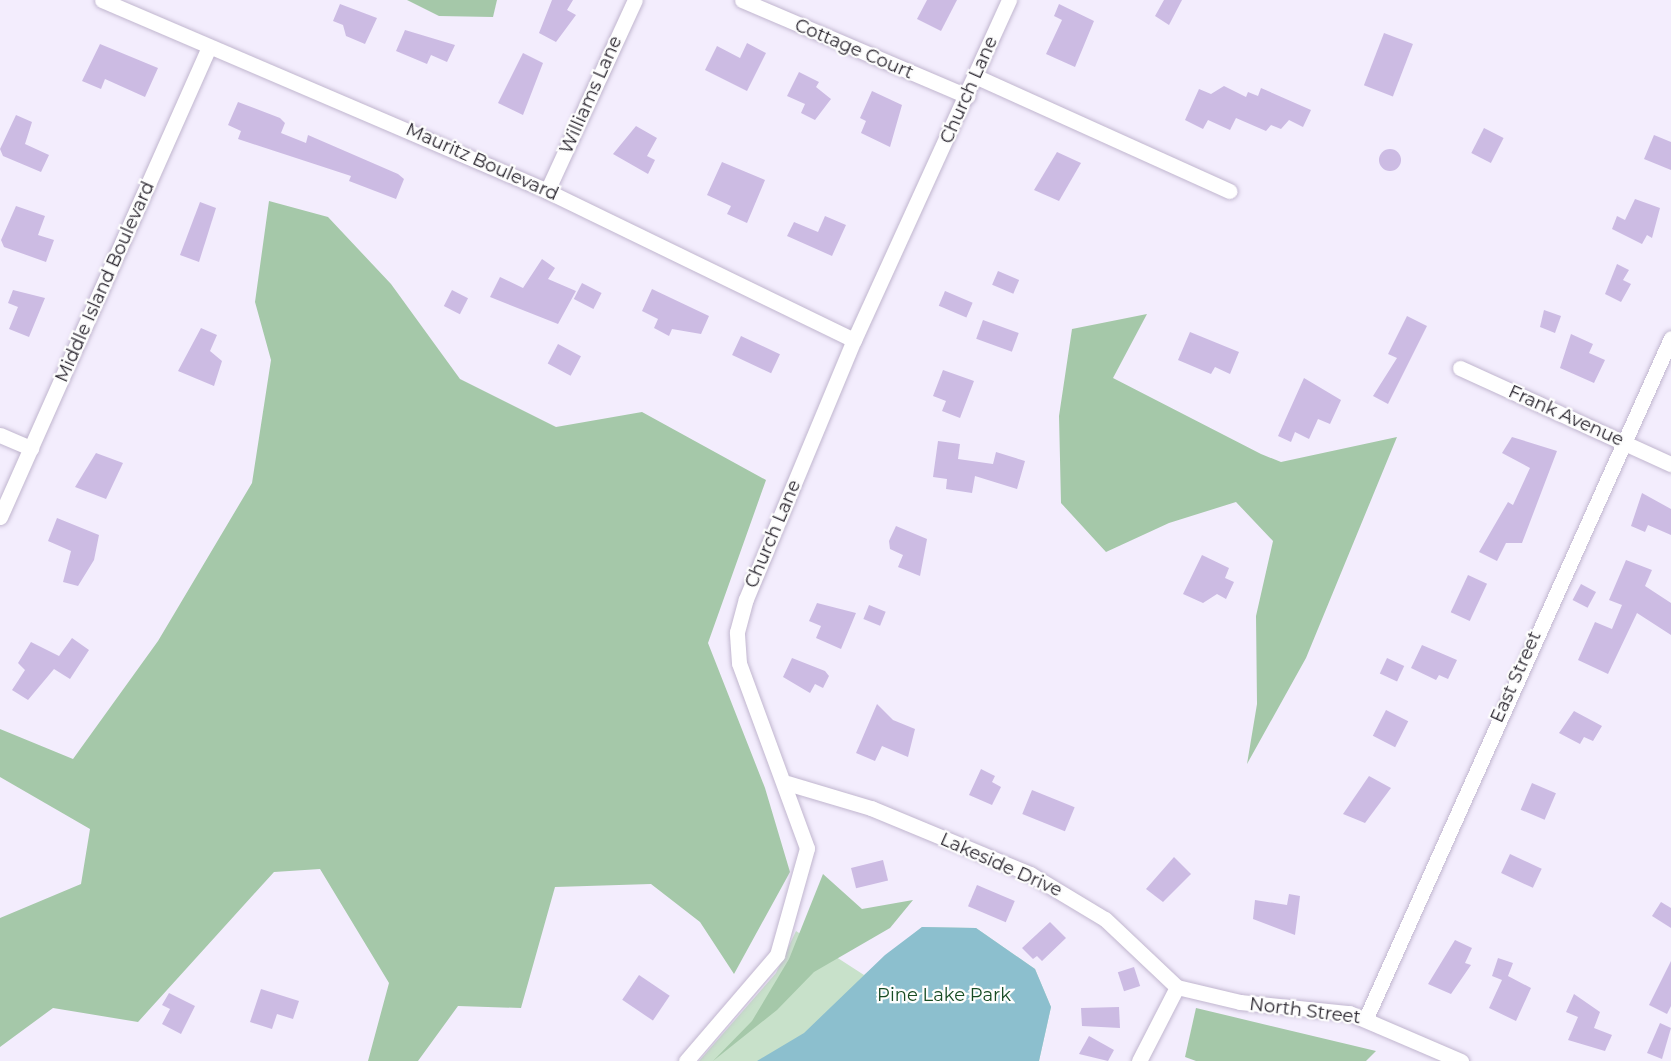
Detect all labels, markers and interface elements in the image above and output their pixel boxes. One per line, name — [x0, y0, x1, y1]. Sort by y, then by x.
street label: Cottage Court — [791, 14, 917, 84]
street label: Williams Lane — [555, 33, 627, 157]
street label: Church Lane — [936, 33, 1002, 147]
street label: Mauritz Boulevard — [402, 119, 562, 205]
street label: Middle Island Boulevard — [51, 178, 159, 386]
street label: Frank Avenue — [1505, 381, 1627, 451]
street label: Church Lane — [741, 477, 805, 591]
street label: East Street — [1486, 628, 1546, 726]
street label: Lakeside Drive — [937, 828, 1065, 902]
park label: Pine Lake Park — [877, 984, 1011, 1006]
street label: North Street — [1248, 993, 1362, 1029]

